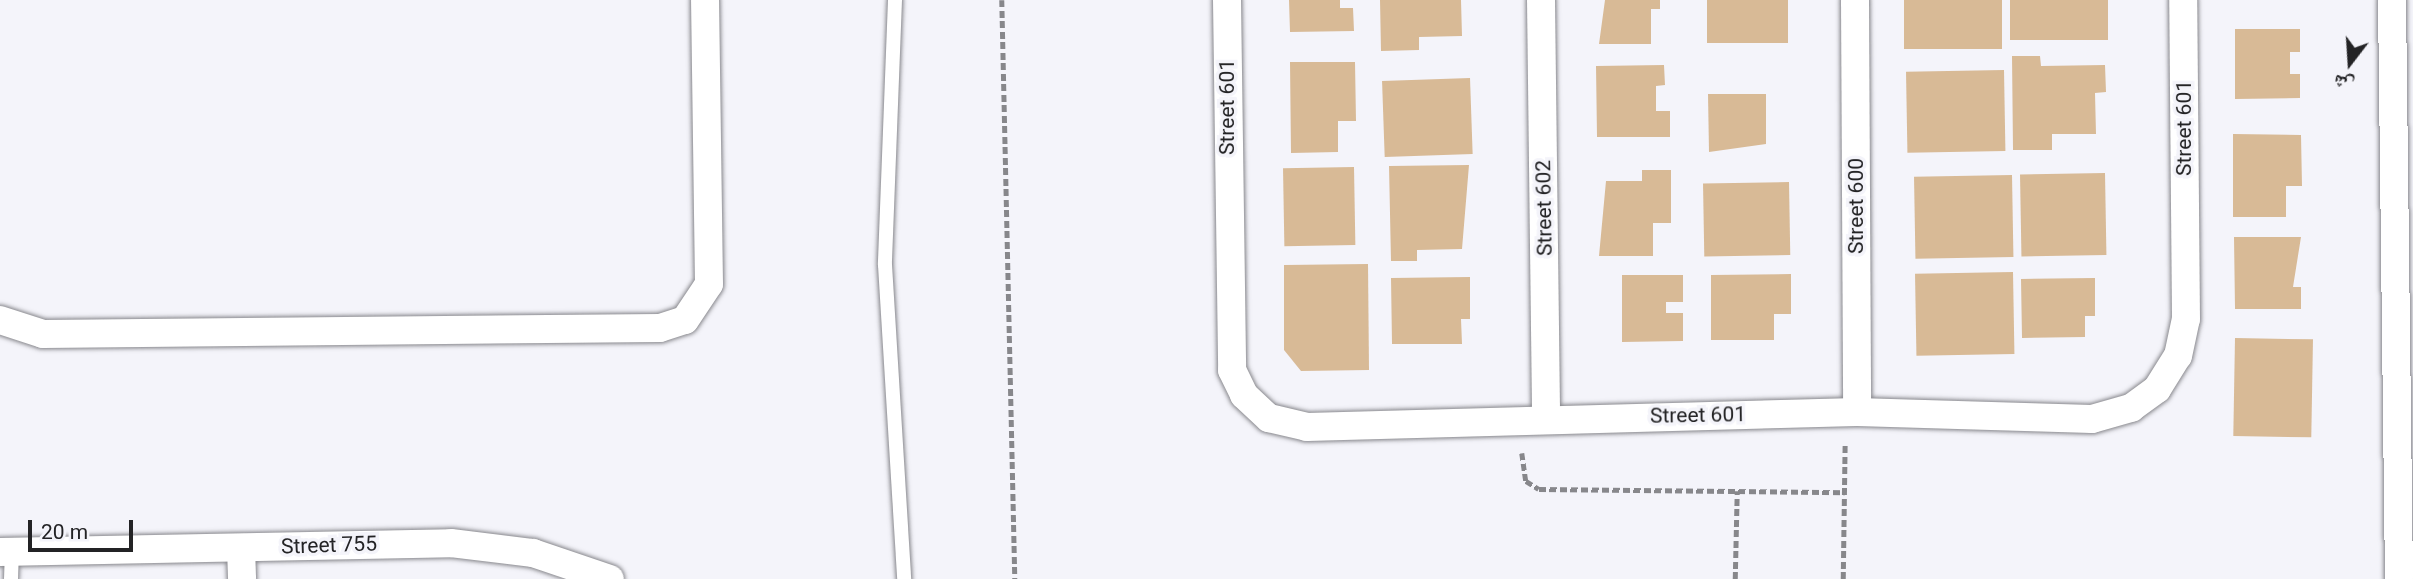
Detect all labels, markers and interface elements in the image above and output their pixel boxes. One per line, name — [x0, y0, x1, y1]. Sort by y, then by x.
north arrow — [2315, 28, 2385, 98]
street label: Street 601 — [1214, 59, 1240, 155]
text: ش — [2331, 70, 2357, 98]
street label: Street 601 — [2171, 80, 2197, 176]
street label: Street 600 — [1843, 158, 1869, 254]
street label: Street 602 — [1531, 160, 1557, 256]
street label: Street 601 — [1650, 402, 1746, 428]
scale bar — [32, 505, 136, 550]
text: 20 m — [41, 520, 88, 544]
street label: Street 755 — [281, 531, 377, 559]

